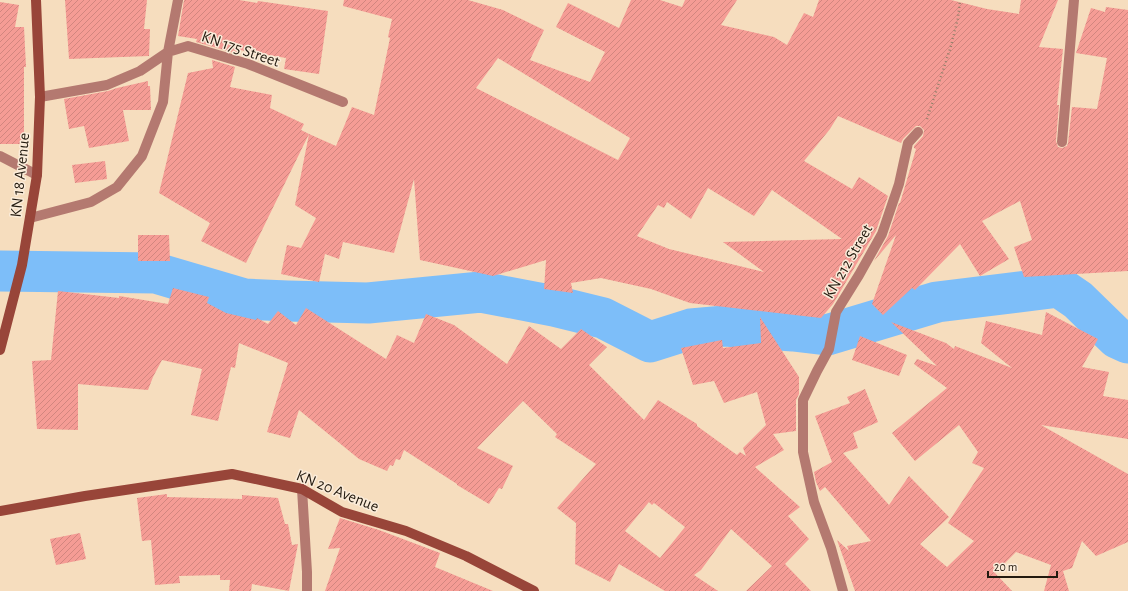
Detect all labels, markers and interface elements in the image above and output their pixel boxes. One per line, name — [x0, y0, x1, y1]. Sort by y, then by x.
street label: KN 175 Street — [200, 28, 282, 70]
street label: KN 18 Avenue — [8, 132, 32, 218]
street label: KN 212 Street — [820, 222, 875, 301]
street label: KN 20 Avenue — [294, 467, 381, 515]
scale bar — [988, 553, 1057, 579]
text: 20 m — [994, 561, 1017, 573]

